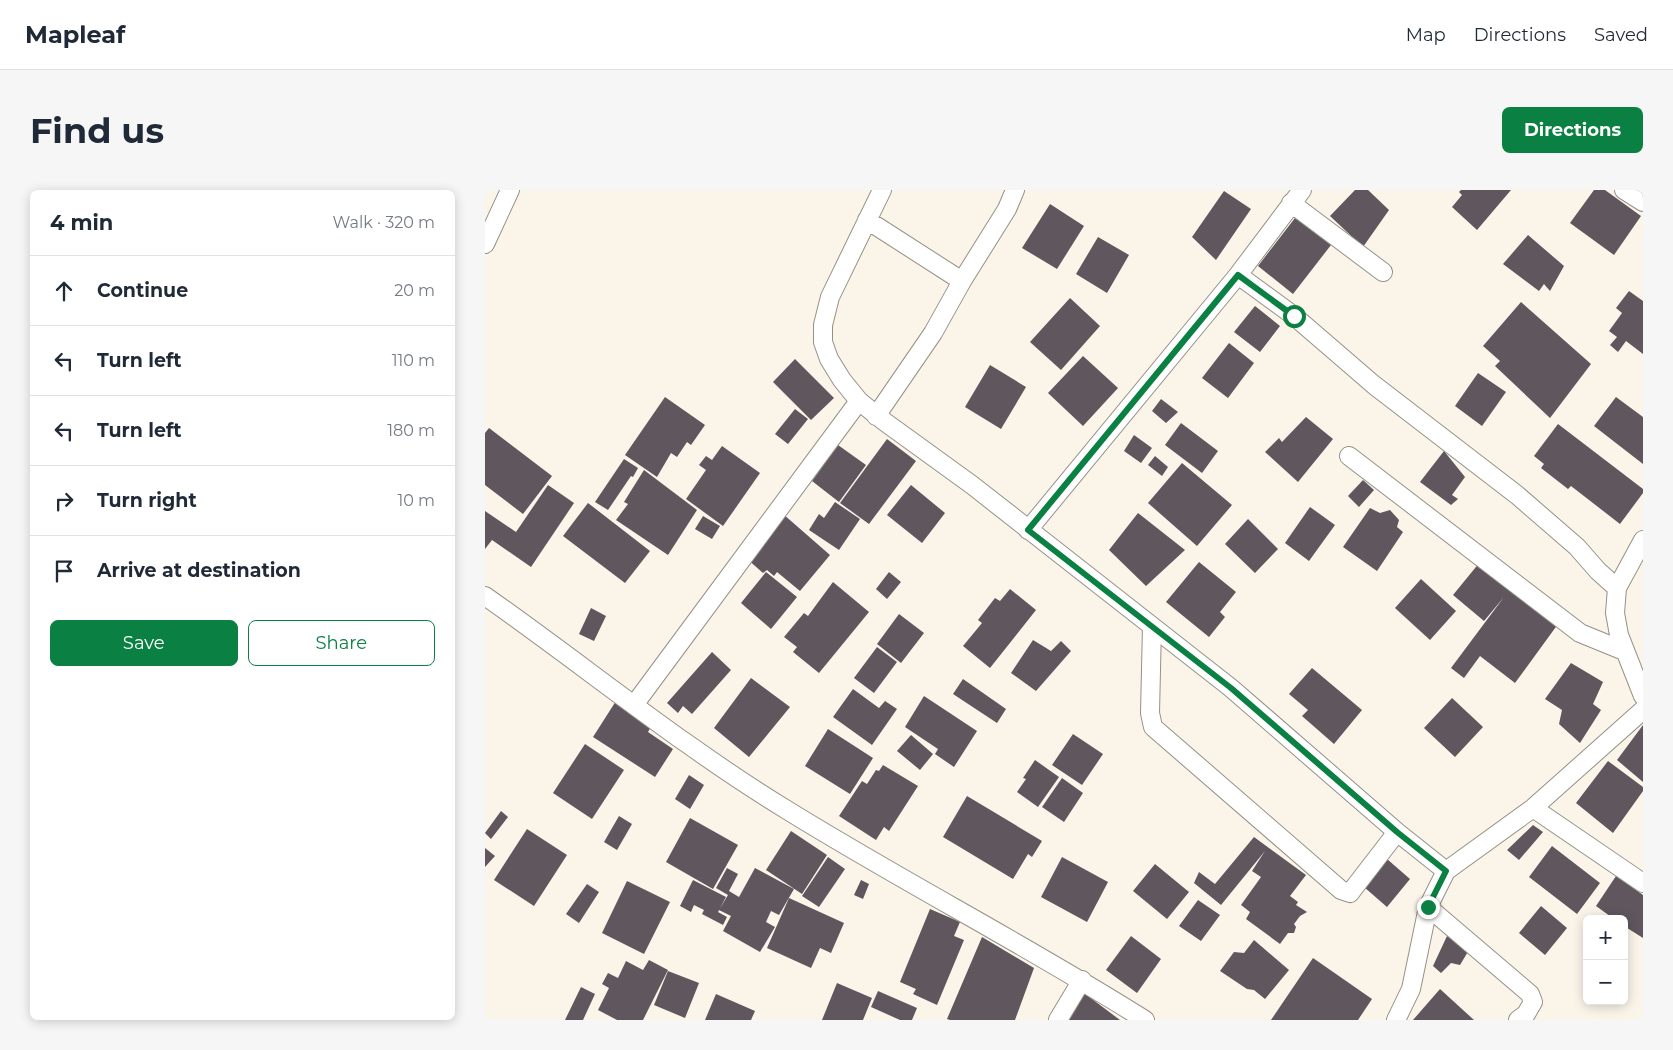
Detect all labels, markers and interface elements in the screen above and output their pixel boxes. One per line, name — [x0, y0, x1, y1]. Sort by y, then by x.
text: Mapleaf — [25, 20, 125, 49]
text: Map — [1406, 24, 1446, 46]
text: Directions — [1474, 24, 1566, 46]
text: Saved — [1594, 24, 1648, 46]
button: Directions — [1502, 107, 1643, 153]
text: Find us — [30, 109, 164, 152]
text: 4 min — [50, 210, 113, 235]
text: Walk · 320 m — [333, 213, 435, 232]
icon: ahead — [50, 277, 78, 305]
text: Continue — [97, 279, 188, 302]
text: 20 m — [394, 281, 435, 300]
route start — [1283, 305, 1306, 328]
icon: left — [50, 347, 78, 375]
text: Turn left — [97, 349, 182, 372]
text: 110 m — [392, 351, 435, 370]
icon: left — [50, 417, 78, 445]
text: Turn left — [97, 419, 182, 442]
text: 180 m — [387, 421, 435, 440]
icon: right — [50, 487, 78, 515]
text: Turn right — [97, 489, 197, 512]
text: 10 m — [397, 491, 435, 510]
icon: arrive — [50, 557, 78, 585]
text: Arrive at destination — [97, 559, 301, 582]
button: Save — [50, 620, 238, 666]
button: Share — [248, 620, 435, 666]
route end — [1417, 896, 1440, 919]
map controls — [1583, 915, 1628, 1005]
button: + — [1583, 915, 1628, 960]
button: − — [1583, 960, 1628, 1005]

